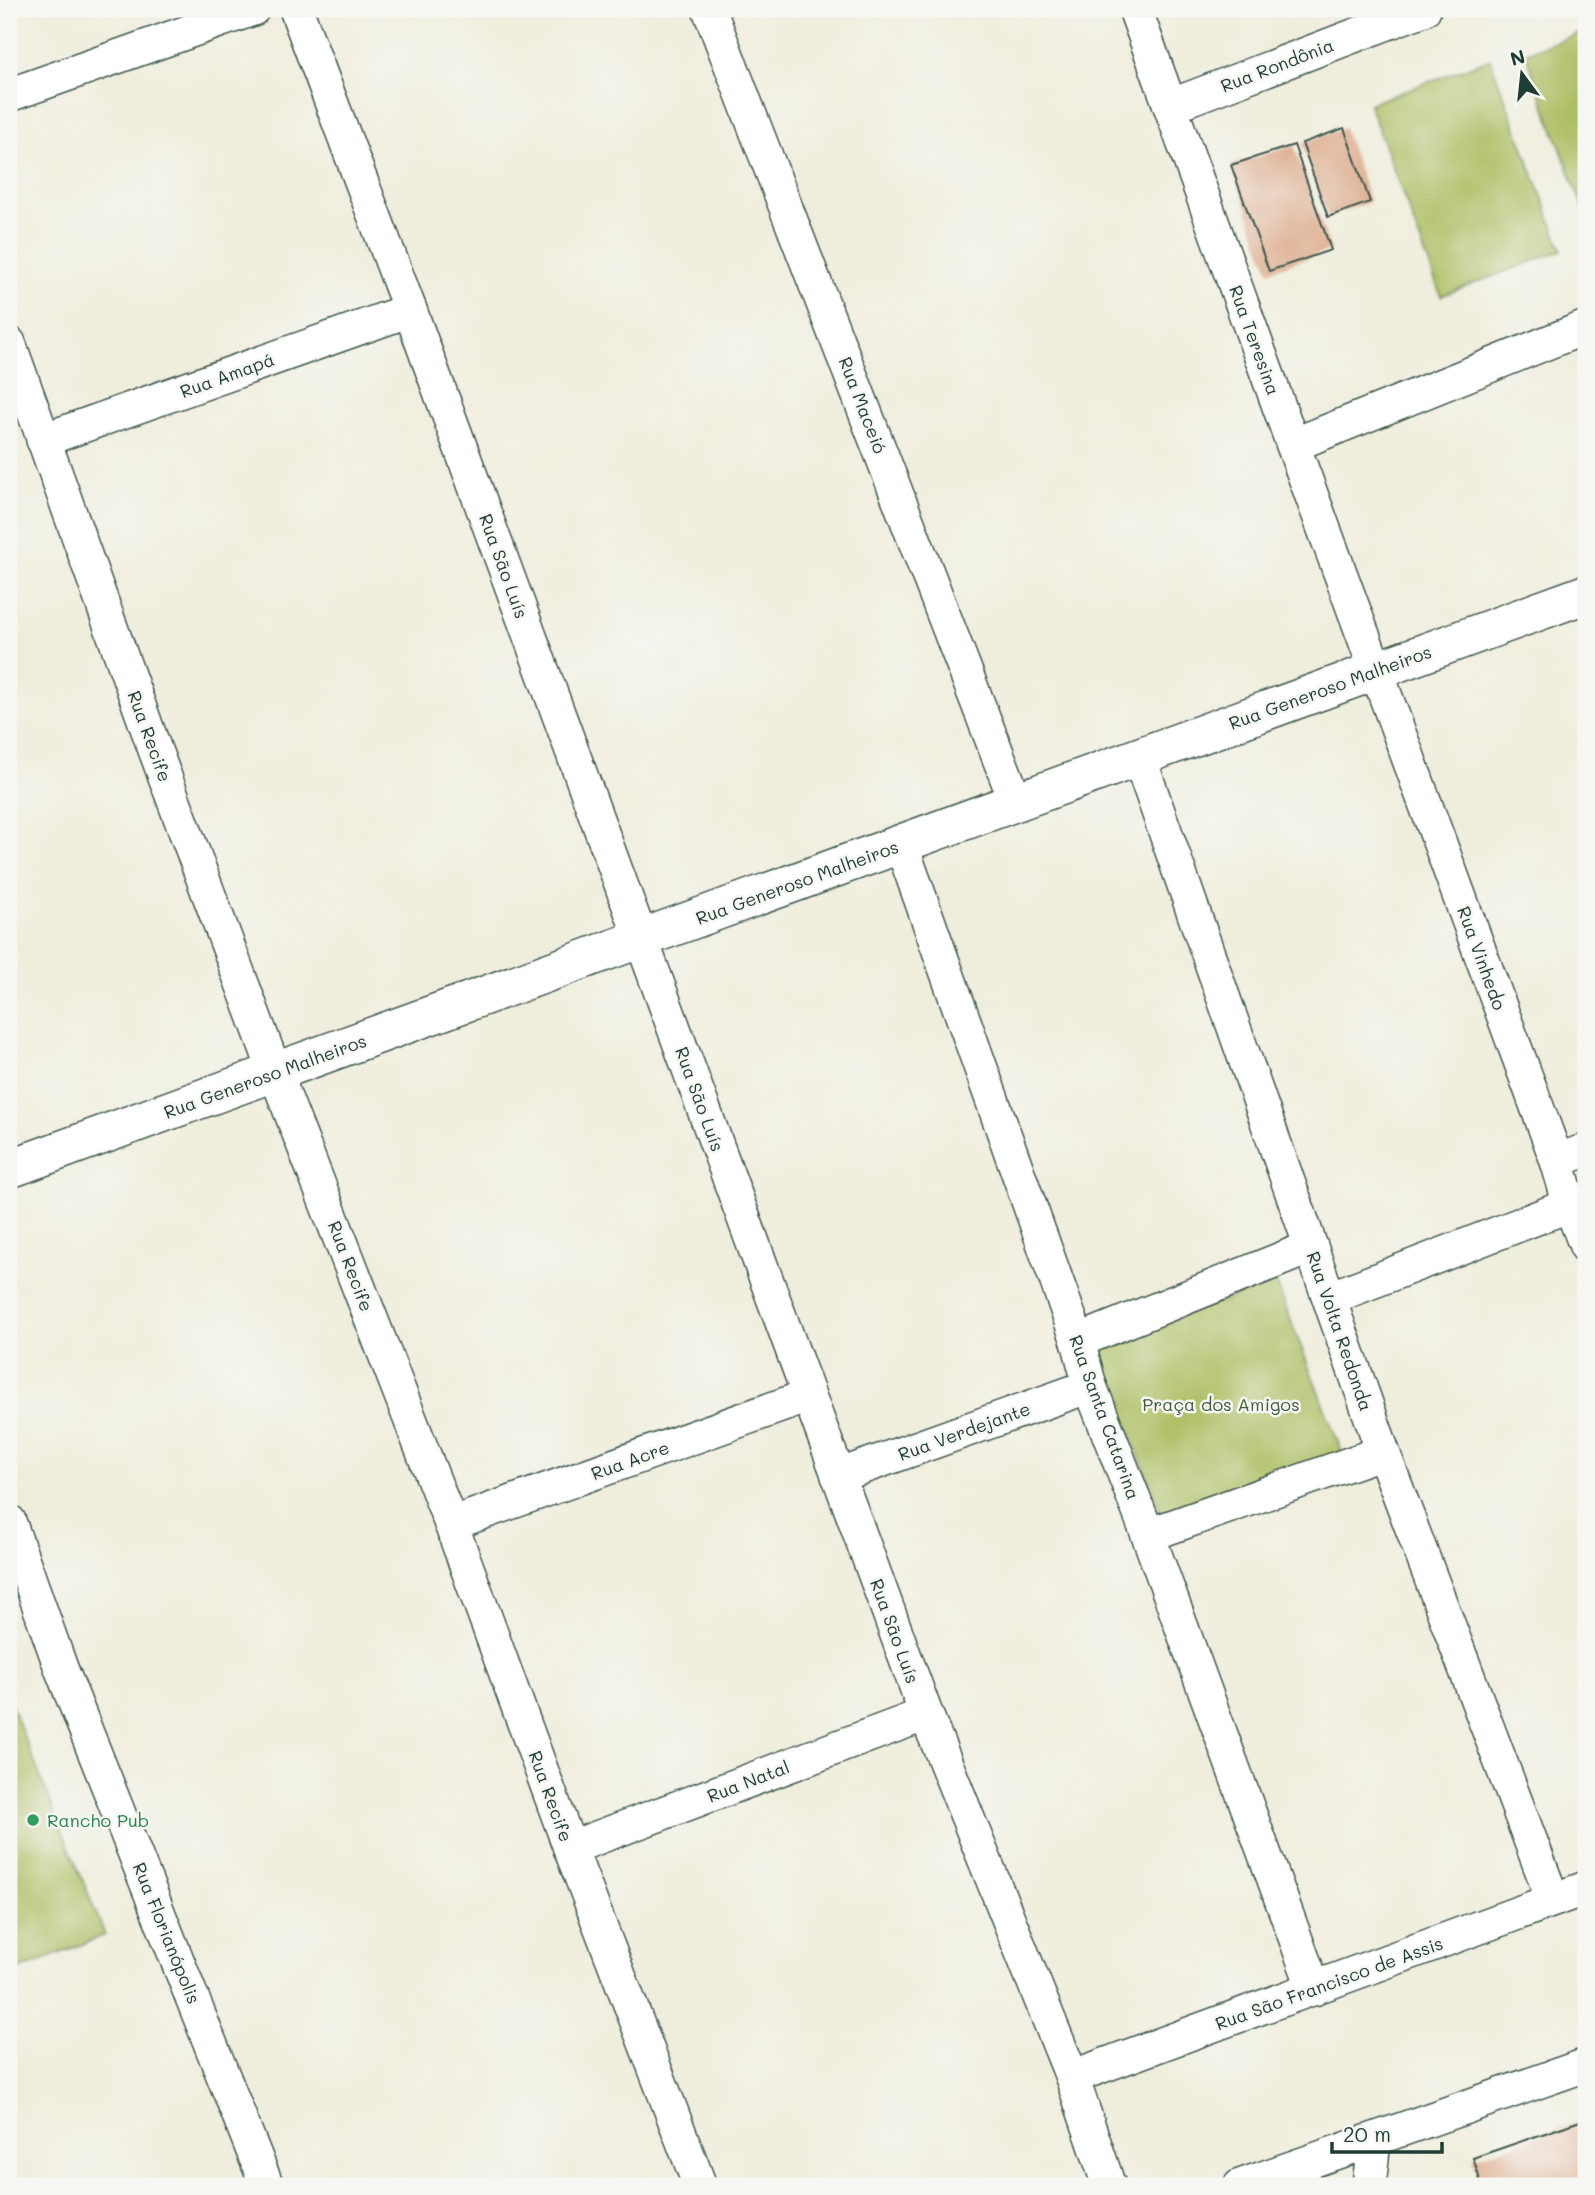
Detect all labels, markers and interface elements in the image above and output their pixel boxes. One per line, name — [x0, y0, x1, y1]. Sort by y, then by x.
street label: Rua Rondônia — [1217, 32, 1337, 98]
north arrow — [1486, 38, 1556, 108]
text: N — [1507, 43, 1528, 71]
street label: Rua Teresina — [1224, 282, 1286, 398]
street label: Rua Amapá — [177, 347, 277, 403]
street label: Rua Maceió — [834, 353, 893, 457]
street label: Rua São Luís — [474, 510, 534, 622]
street label: Rua Generoso Malheiros — [1225, 639, 1435, 735]
street label: Rua Recife — [122, 687, 178, 785]
street label: Rua Generoso Malheiros — [692, 834, 902, 930]
street label: Rua Vinhedo — [1452, 903, 1512, 1014]
street label: Rua Generoso Malheiros — [160, 1028, 370, 1124]
street label: Rua São Luís — [670, 1043, 730, 1155]
street label: Rua Recife — [323, 1217, 379, 1315]
street label: Rua Volta Redonda — [1301, 1248, 1379, 1414]
street label: Rua Santa Catarina — [1064, 1331, 1146, 1503]
park label: Praça dos Amigos — [1142, 1392, 1300, 1416]
street label: Rua Verdejante — [895, 1396, 1033, 1466]
street label: Rua Acre — [588, 1435, 672, 1485]
street label: Rua São Luís — [865, 1575, 925, 1687]
street label: Rua Recife — [523, 1747, 579, 1845]
street label: Rua Natal — [703, 1754, 793, 1808]
place label: Rancho Pub — [47, 1808, 149, 1832]
marker: Rancho Pub — [25, 1812, 41, 1828]
street label: Rua Florianópolis — [128, 1859, 206, 2007]
street label: Rua São Francisco de Assis — [1212, 1931, 1446, 2035]
scale bar — [1332, 2111, 1443, 2155]
text: 20 m — [1343, 2120, 1391, 2147]

